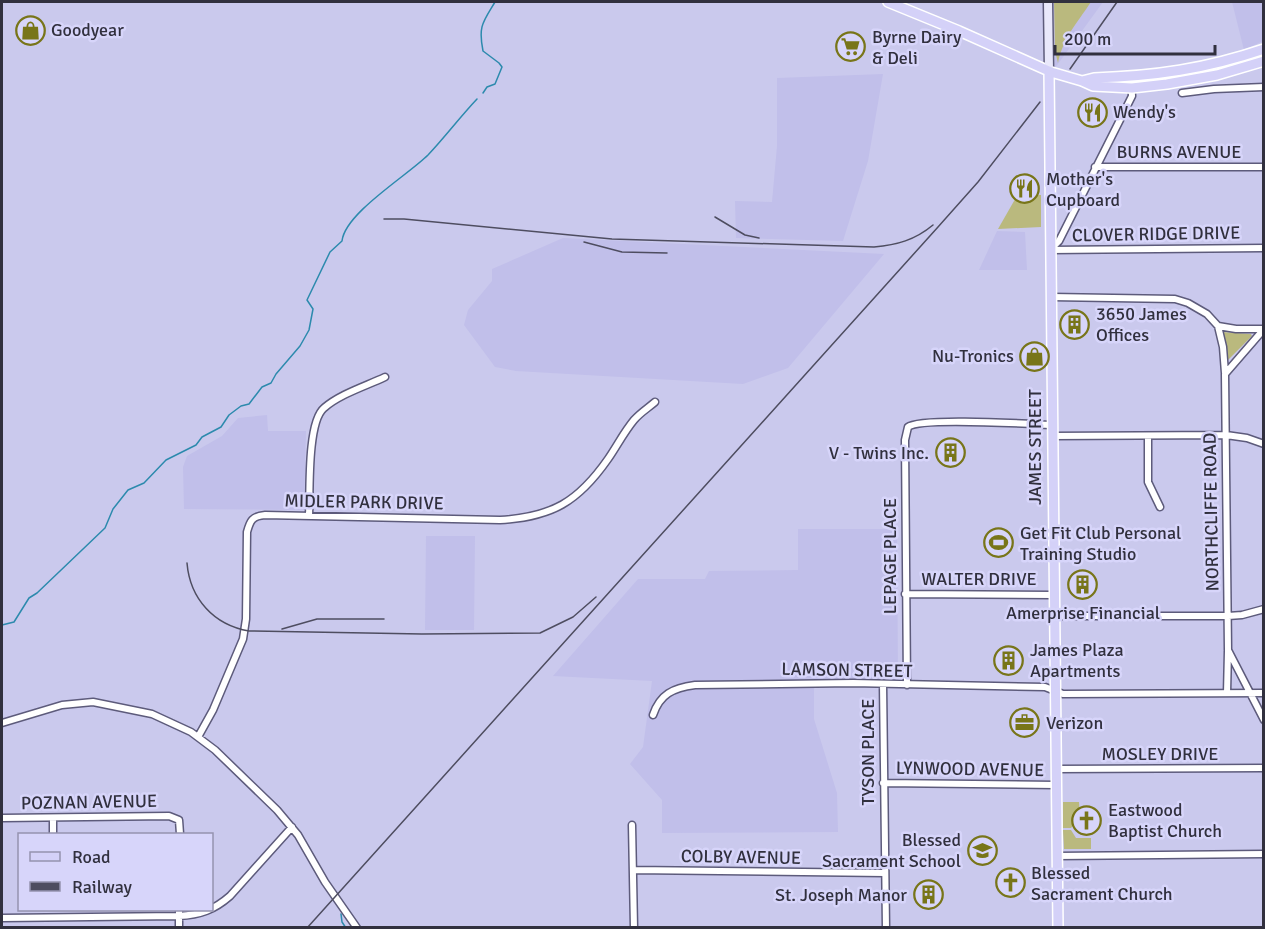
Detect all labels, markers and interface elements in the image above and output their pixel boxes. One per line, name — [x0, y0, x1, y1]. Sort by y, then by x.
shop icon: Goodyear — [14, 14, 46, 46]
scale bar — [1055, 18, 1216, 56]
place label: Goodyear — [51, 19, 124, 41]
place label: Byrne Dairy & Deli — [872, 26, 962, 69]
text: 200 m — [1064, 28, 1111, 50]
supermarket icon: Byrne Dairy & Deli — [835, 31, 867, 63]
restaurant icon: Wendy's — [1076, 96, 1108, 128]
place label: Wendy's — [1113, 101, 1176, 123]
street label: BURNS AVENUE — [1116, 141, 1242, 163]
place label: Mother's Cupboard — [1046, 168, 1120, 211]
restaurant icon: Mother's Cupboard — [1009, 173, 1041, 205]
street label: CLOVER RIDGE DRIVE — [1072, 222, 1240, 246]
place label: 3650 James Offices — [1096, 303, 1187, 346]
building icon: 3650 James Offices — [1059, 308, 1091, 340]
shop icon: Nu-Tronics — [1019, 340, 1051, 372]
place label: Nu-Tronics — [932, 345, 1014, 367]
street label: JAMES STREET — [1024, 389, 1046, 505]
street label: NORTHCLIFFE ROAD — [1199, 432, 1223, 592]
building icon: V - Twins Inc. — [934, 437, 966, 469]
place label: V - Twins Inc. — [829, 442, 929, 464]
street label: MIDLER PARK DRIVE — [284, 490, 444, 514]
street label: LEPAGE PLACE — [879, 498, 901, 614]
place label: Get Fit Club Personal Training Studio — [1020, 522, 1181, 565]
sports icon: Get Fit Club Personal Training Studio — [983, 527, 1015, 559]
street label: WALTER DRIVE — [921, 568, 1037, 590]
building icon: Amerprise Financial — [1067, 568, 1099, 600]
place label: Amerprise Financial — [1006, 602, 1160, 624]
place label: James Plaza Apartments — [1030, 639, 1124, 682]
building icon: James Plaza Apartments — [993, 644, 1025, 676]
street label: LAMSON STREET — [781, 658, 913, 682]
street label: TYSON PLACE — [857, 699, 879, 805]
office icon: Verizon — [1009, 707, 1041, 739]
place label: Verizon — [1046, 712, 1103, 734]
street label: MOSLEY DRIVE — [1101, 743, 1219, 765]
street label: LYNWOOD AVENUE — [896, 757, 1044, 781]
street label: POZNAN AVENUE — [21, 790, 157, 814]
place label: Eastwood Baptist Church — [1108, 799, 1222, 842]
church icon: Eastwood Baptist Church — [1071, 804, 1103, 836]
place label: Blessed Sacrament School — [822, 829, 961, 872]
legend — [18, 833, 213, 911]
school or university icon: Blessed Sacrament School — [966, 834, 998, 866]
street label: COLBY AVENUE — [681, 845, 801, 869]
text: Road — [72, 846, 111, 868]
place label: Blessed Sacrament Church — [1031, 862, 1173, 905]
church icon: Blessed Sacrament Church — [994, 867, 1026, 899]
text: Railway — [72, 876, 133, 898]
building icon: St. Joseph Manor — [912, 879, 944, 911]
place label: St. Joseph Manor — [775, 884, 907, 906]

